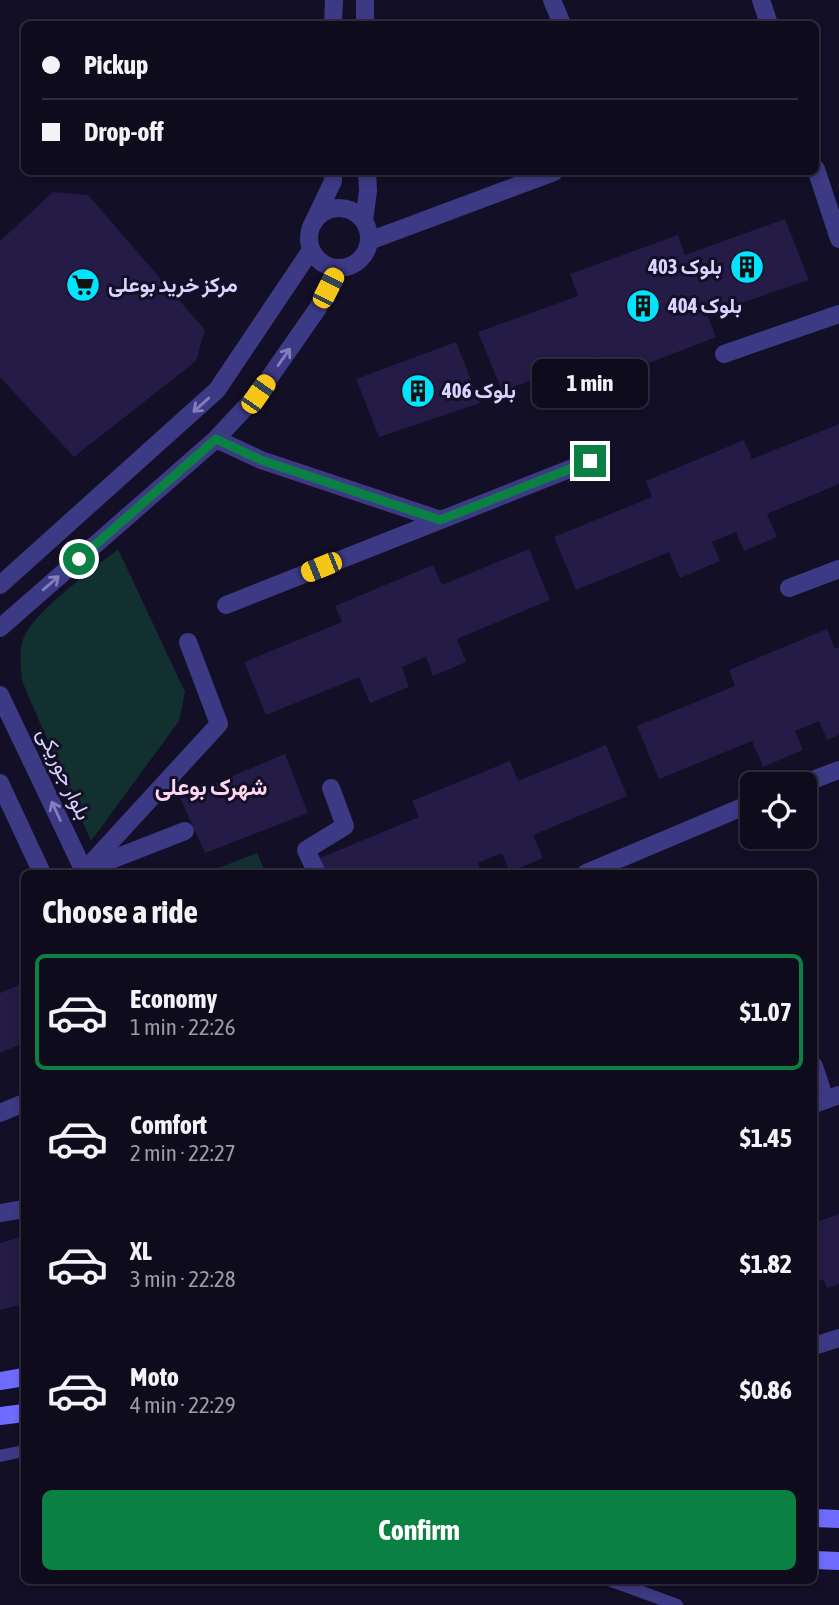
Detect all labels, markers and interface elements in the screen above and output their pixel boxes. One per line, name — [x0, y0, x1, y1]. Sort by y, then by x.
text: Pickup — [84, 50, 148, 80]
text: Drop-off — [84, 117, 164, 147]
building icon: بلوک 403 — [728, 248, 766, 286]
place label: بلوک 403 — [647, 254, 722, 280]
car — [310, 265, 347, 311]
supermarket icon: مرکز خرید بوعلی — [64, 266, 102, 304]
place label: مرکز خرید بوعلی — [108, 272, 238, 298]
building icon: بلوک 404 — [624, 287, 662, 325]
place label: بلوک 404 — [667, 293, 742, 319]
one-way arrow — [277, 348, 291, 367]
callout: 1 min — [532, 360, 648, 408]
text: 1 min — [567, 370, 613, 396]
car — [238, 371, 279, 417]
building icon: بلوک 406 — [399, 372, 437, 410]
place label: بلوک 406 — [441, 378, 516, 404]
one-way arrow — [192, 397, 210, 413]
route end — [574, 445, 606, 477]
route start — [63, 543, 95, 575]
car — [298, 549, 345, 585]
one-way arrow — [42, 575, 60, 591]
street label: بلوار جوریکی — [31, 724, 97, 824]
map controls — [740, 772, 817, 849]
button: locate — [740, 772, 817, 849]
district label: شهرک بوعلی — [155, 774, 267, 802]
one-way arrow — [49, 801, 62, 823]
text: Choose a ride — [42, 893, 198, 930]
icon: car — [46, 981, 109, 1044]
text: Economy — [130, 984, 217, 1014]
text: $1.07 — [740, 997, 792, 1027]
text: 1 min · 22:26 — [130, 1014, 236, 1040]
icon: car — [46, 1107, 109, 1170]
text: Comfort — [130, 1110, 207, 1140]
text: $1.45 — [740, 1123, 792, 1153]
text: 2 min · 22:27 — [130, 1140, 236, 1166]
icon: car — [46, 1233, 109, 1296]
text: XL — [130, 1236, 152, 1266]
text: $1.82 — [740, 1249, 792, 1279]
text: 3 min · 22:28 — [130, 1266, 236, 1292]
icon: car — [46, 1359, 109, 1422]
text: Moto — [130, 1362, 179, 1392]
text: $0.86 — [740, 1375, 792, 1405]
text: 4 min · 22:29 — [130, 1392, 236, 1418]
button: Confirm — [42, 1490, 796, 1570]

